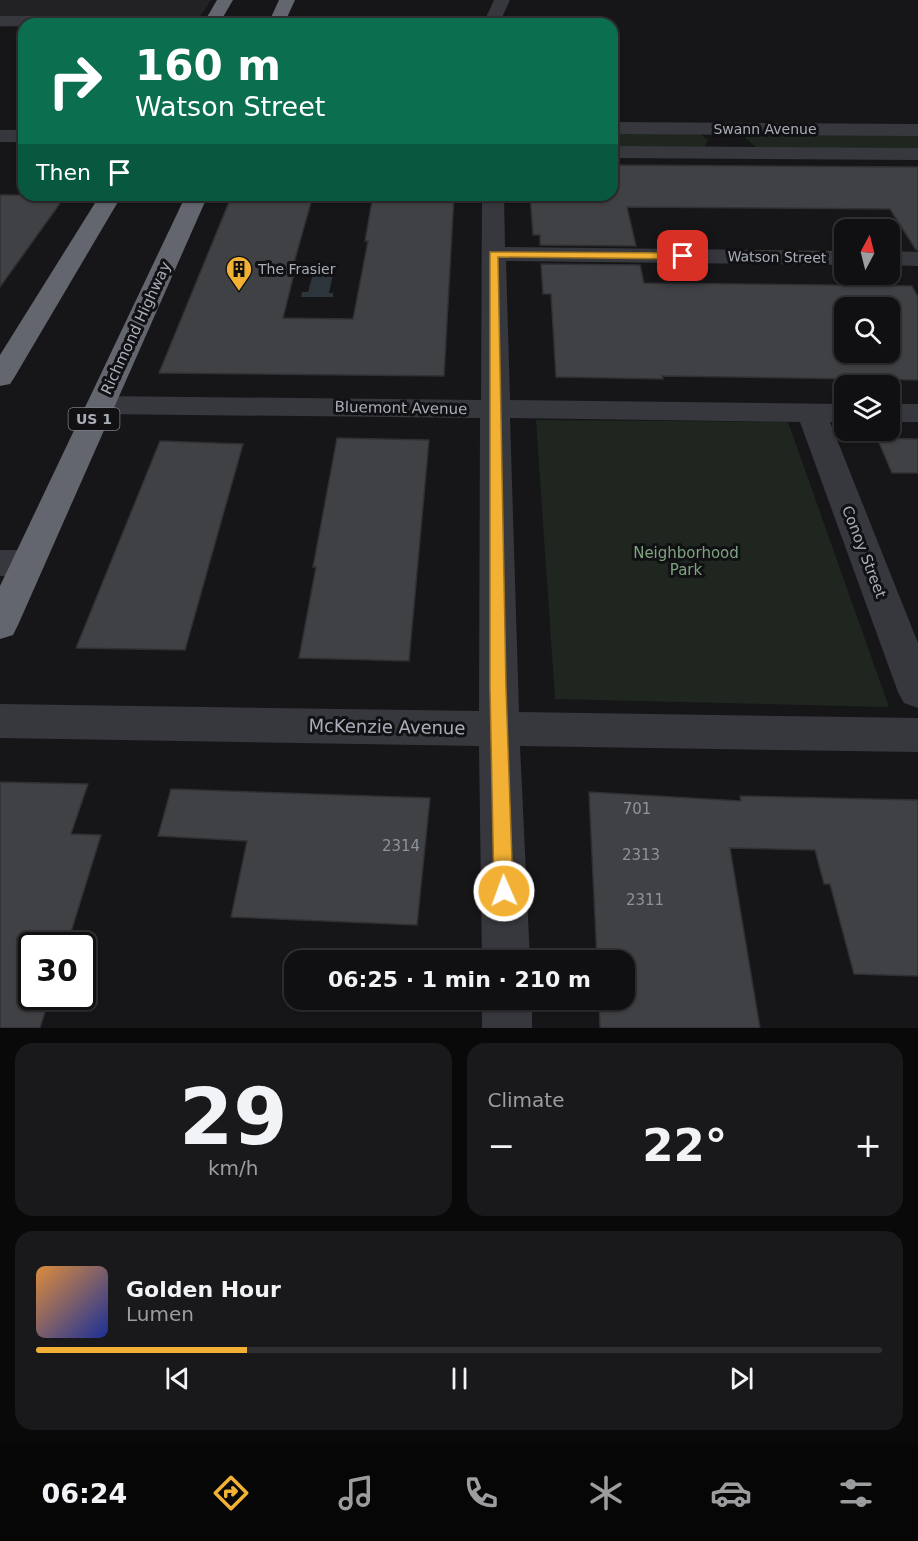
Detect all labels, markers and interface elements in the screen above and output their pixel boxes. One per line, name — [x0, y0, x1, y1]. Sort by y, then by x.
text: 160 m — [135, 41, 281, 90]
icon: right — [36, 42, 114, 120]
text: Watson Street — [135, 91, 325, 122]
street label: Swann Avenue — [713, 121, 817, 137]
icon: arrive — [103, 156, 136, 189]
text: Then — [36, 160, 91, 185]
north arrow — [834, 219, 900, 285]
map controls — [834, 219, 900, 441]
pin — [657, 230, 708, 281]
icon: arrive — [666, 239, 699, 272]
street label: Watson Street — [727, 248, 827, 266]
building icon: The Frasier — [224, 254, 254, 292]
street label: Richmond Highway — [97, 258, 175, 397]
place label: The Frasier — [257, 261, 336, 277]
button: search — [834, 297, 900, 363]
button: layers — [834, 375, 900, 441]
street label: Bluemont Avenue — [334, 398, 468, 418]
road number: US 1 — [68, 408, 119, 430]
street label: Conoy Street — [838, 503, 890, 601]
park label: Neighborhood Park — [633, 544, 739, 579]
street label: McKenzie Avenue — [308, 715, 466, 738]
house number: 701 — [623, 800, 651, 818]
house number: 2314 — [382, 837, 420, 855]
house number: 2313 — [622, 846, 660, 864]
position arrow — [472, 859, 536, 923]
house number: 2311 — [626, 891, 664, 909]
speed limit sign: 30 — [18, 932, 96, 1010]
text: 06:25 · 1 min · 210 m — [328, 967, 591, 992]
text: 29 — [179, 1072, 288, 1162]
text: Climate — [488, 1088, 564, 1112]
text: 22° — [642, 1119, 727, 1172]
text: − — [488, 1126, 515, 1165]
text: + — [854, 1126, 882, 1165]
text: km/h — [208, 1156, 258, 1180]
text: Golden Hour — [126, 1277, 281, 1302]
text: Lumen — [126, 1302, 194, 1326]
icon: previous — [161, 1362, 194, 1395]
icon: pause — [443, 1362, 476, 1395]
icon: next — [725, 1362, 758, 1395]
icon: directions — [210, 1472, 252, 1514]
icon: music — [335, 1472, 377, 1514]
icon: phone — [460, 1472, 502, 1514]
icon: climate — [585, 1472, 627, 1514]
icon: car — [710, 1472, 752, 1514]
icon: filters — [835, 1472, 877, 1514]
text: 06:24 — [41, 1478, 127, 1509]

